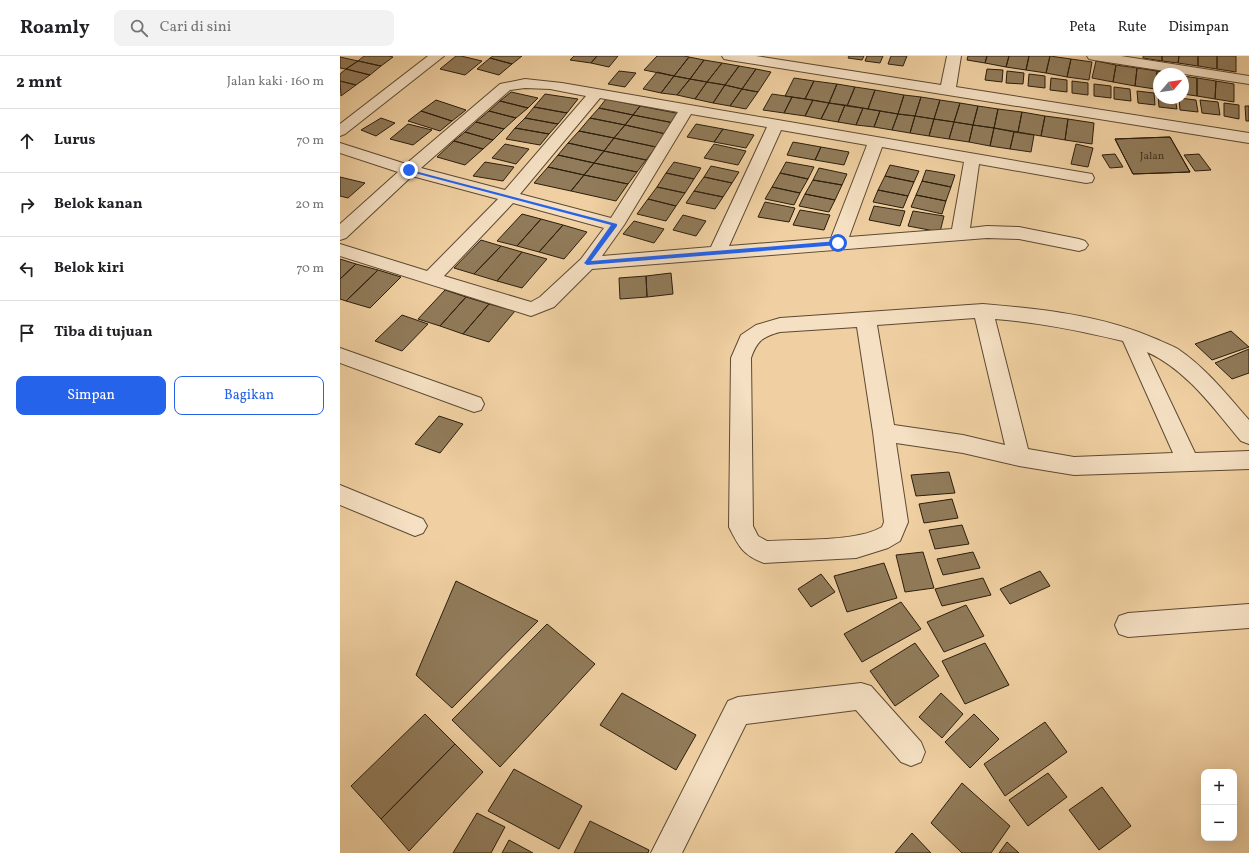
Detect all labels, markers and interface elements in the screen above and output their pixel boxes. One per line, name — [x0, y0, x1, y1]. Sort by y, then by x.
search box — [114, 10, 394, 46]
text: Roamly — [20, 15, 90, 41]
icon: search — [128, 17, 150, 39]
text: Cari di sini — [160, 17, 231, 38]
text: Peta — [1069, 18, 1096, 37]
text: Rute — [1118, 18, 1147, 37]
text: Disimpan — [1169, 18, 1229, 37]
north arrow — [1153, 68, 1189, 104]
text: 2 mnt — [16, 71, 62, 94]
text: Jalan kaki · 160 m — [227, 73, 324, 91]
icon: ahead — [16, 130, 38, 152]
text: Lurus — [54, 130, 95, 151]
text: 70 m — [296, 132, 324, 150]
house number: Jalan — [1140, 149, 1165, 164]
route end — [400, 161, 418, 179]
icon: right — [16, 194, 38, 216]
text: Belok kanan — [54, 194, 143, 215]
text: 20 m — [295, 196, 324, 214]
route start — [829, 234, 847, 252]
icon: left — [16, 258, 38, 280]
text: Belok kiri — [54, 258, 124, 279]
text: 70 m — [296, 260, 324, 278]
icon: arrive — [16, 322, 38, 344]
text: Tiba di tujuan — [54, 322, 153, 343]
button: Simpan — [16, 376, 166, 415]
button: Bagikan — [174, 376, 324, 415]
map controls — [1201, 769, 1237, 841]
button: + — [1201, 769, 1237, 805]
button: − — [1201, 805, 1237, 841]

